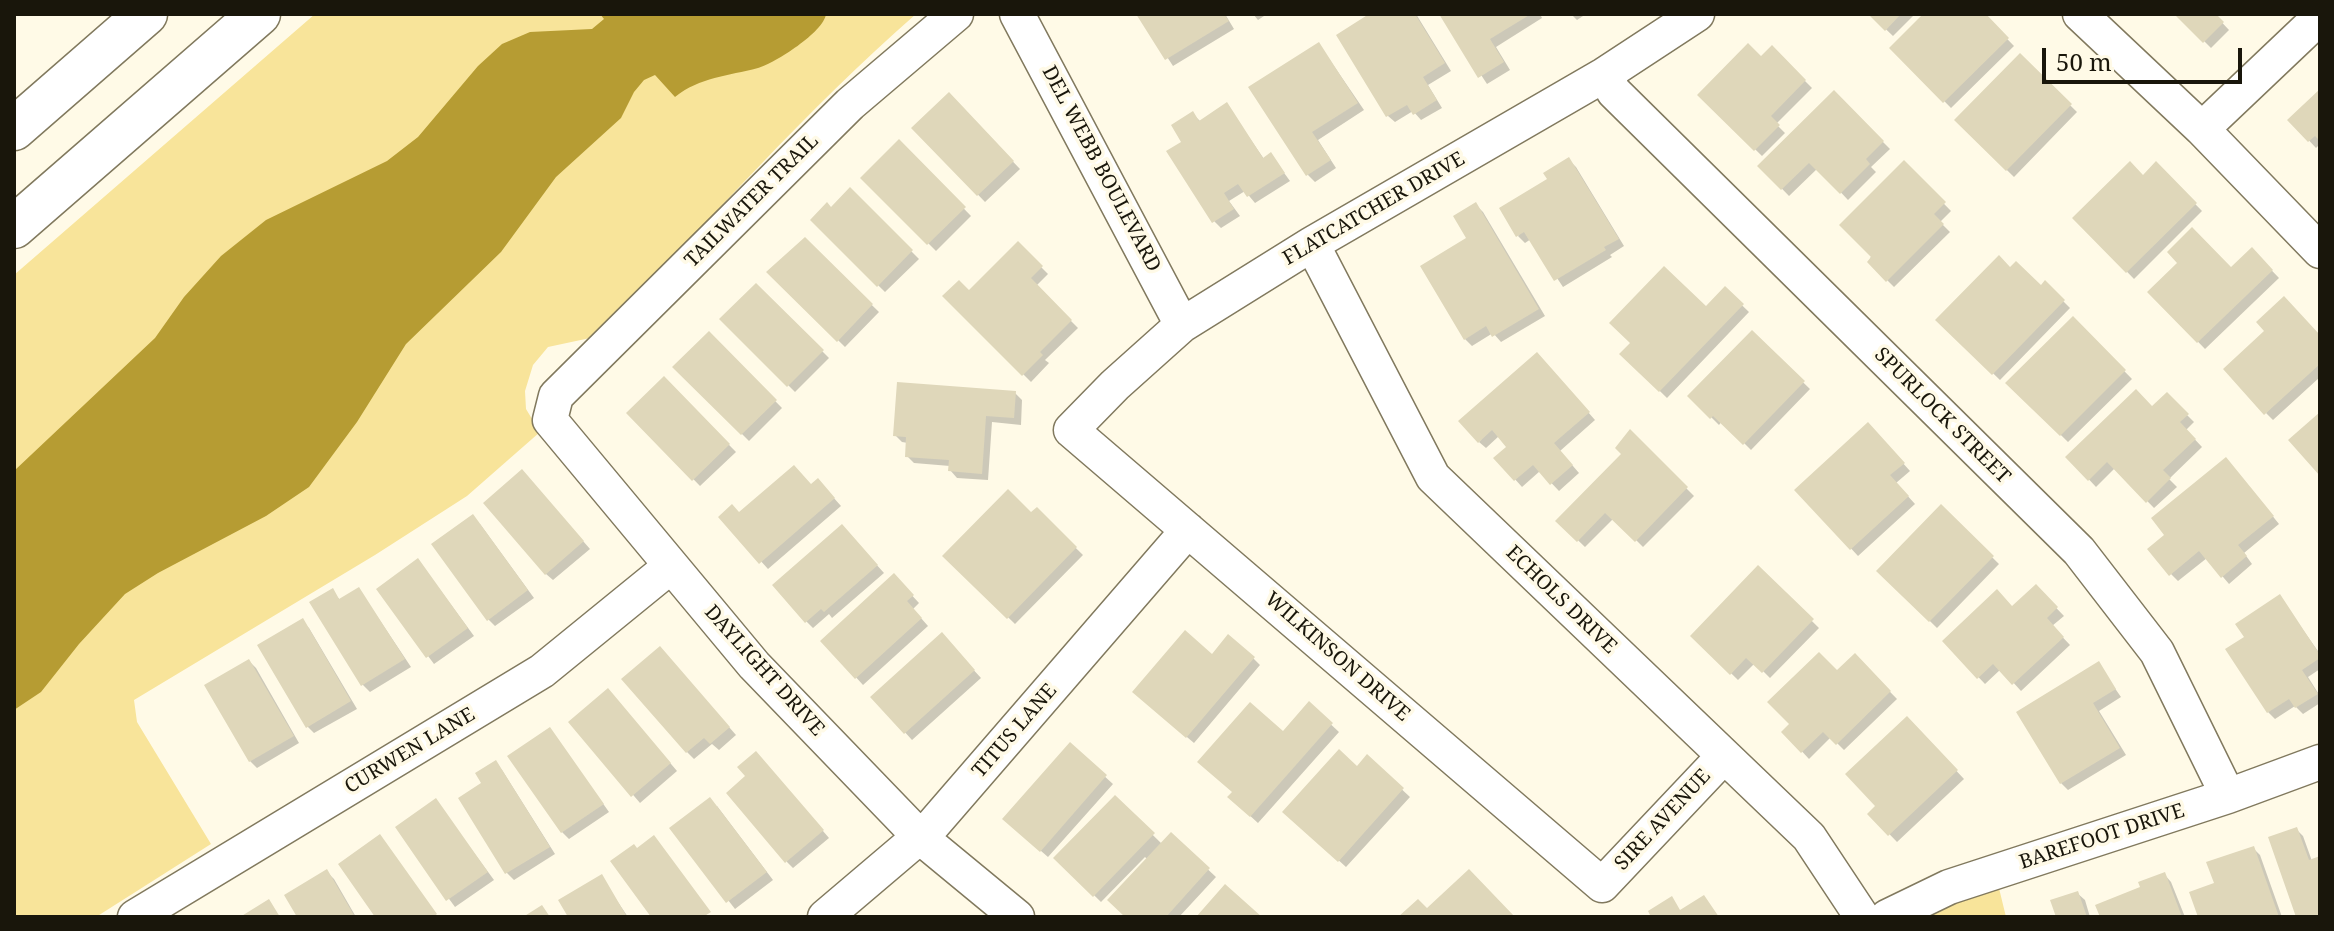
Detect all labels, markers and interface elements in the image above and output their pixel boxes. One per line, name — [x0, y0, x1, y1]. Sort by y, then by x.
scale bar — [2046, 32, 2246, 82]
text: 50 m — [2056, 45, 2112, 78]
street label: DEL WEBB BOULEVARD — [1036, 62, 1166, 276]
street label: TAILWATER TRAIL — [680, 129, 824, 273]
street label: FLATCATCHER DRIVE — [1279, 147, 1469, 271]
street label: SPURLOCK STREET — [1869, 343, 2015, 489]
street label: ECHOLS DRIVE — [1501, 541, 1621, 659]
street label: WILKINSON DRIVE — [1260, 587, 1414, 727]
street label: DAYLIGHT DRIVE — [699, 601, 829, 741]
street label: TITUS LANE — [968, 679, 1062, 783]
street label: CURWEN LANE — [341, 703, 479, 799]
street label: SIRE AVENUE — [1610, 764, 1716, 876]
street label: BAREFOOT DRIVE — [2017, 799, 2187, 875]

